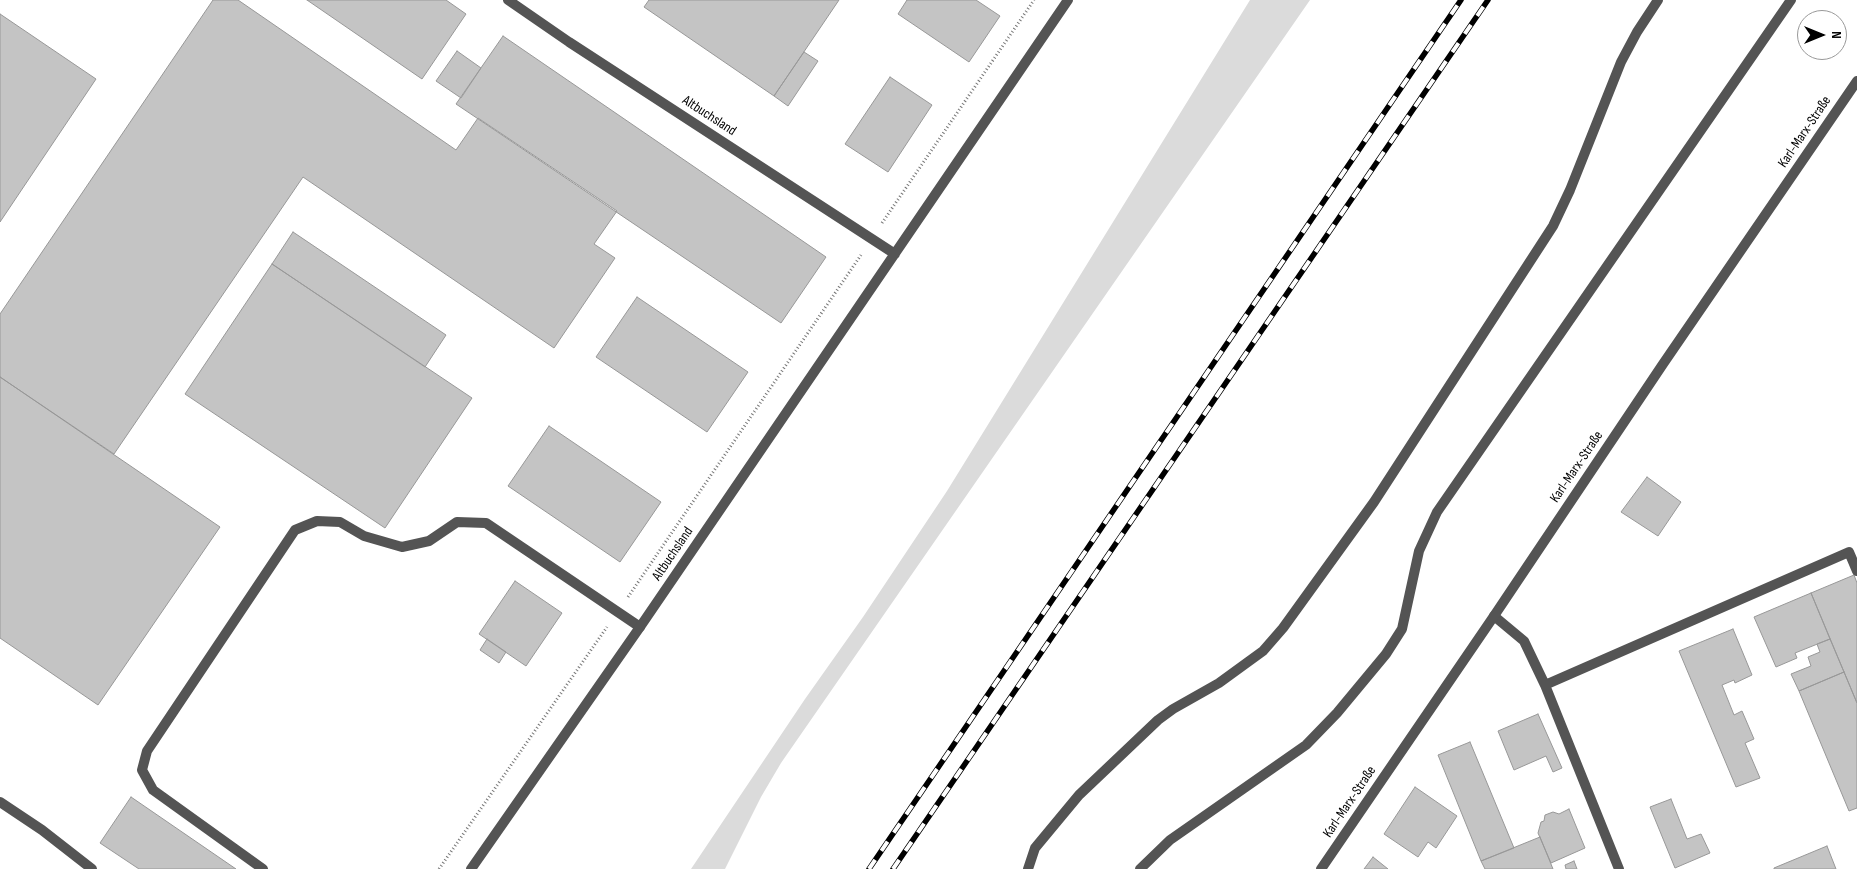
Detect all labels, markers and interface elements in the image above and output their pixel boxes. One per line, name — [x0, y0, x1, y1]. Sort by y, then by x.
north arrow — [1797, 10, 1847, 60]
text: N — [1828, 31, 1845, 39]
street label: Altbuchsland — [679, 92, 739, 140]
street label: Karl-Marx-Straße — [1775, 93, 1835, 171]
street label: Karl-Marx-Straße — [1547, 428, 1607, 506]
street label: Altbuchsland — [649, 524, 697, 584]
street label: Karl-Marx-Straße — [1320, 763, 1380, 841]

